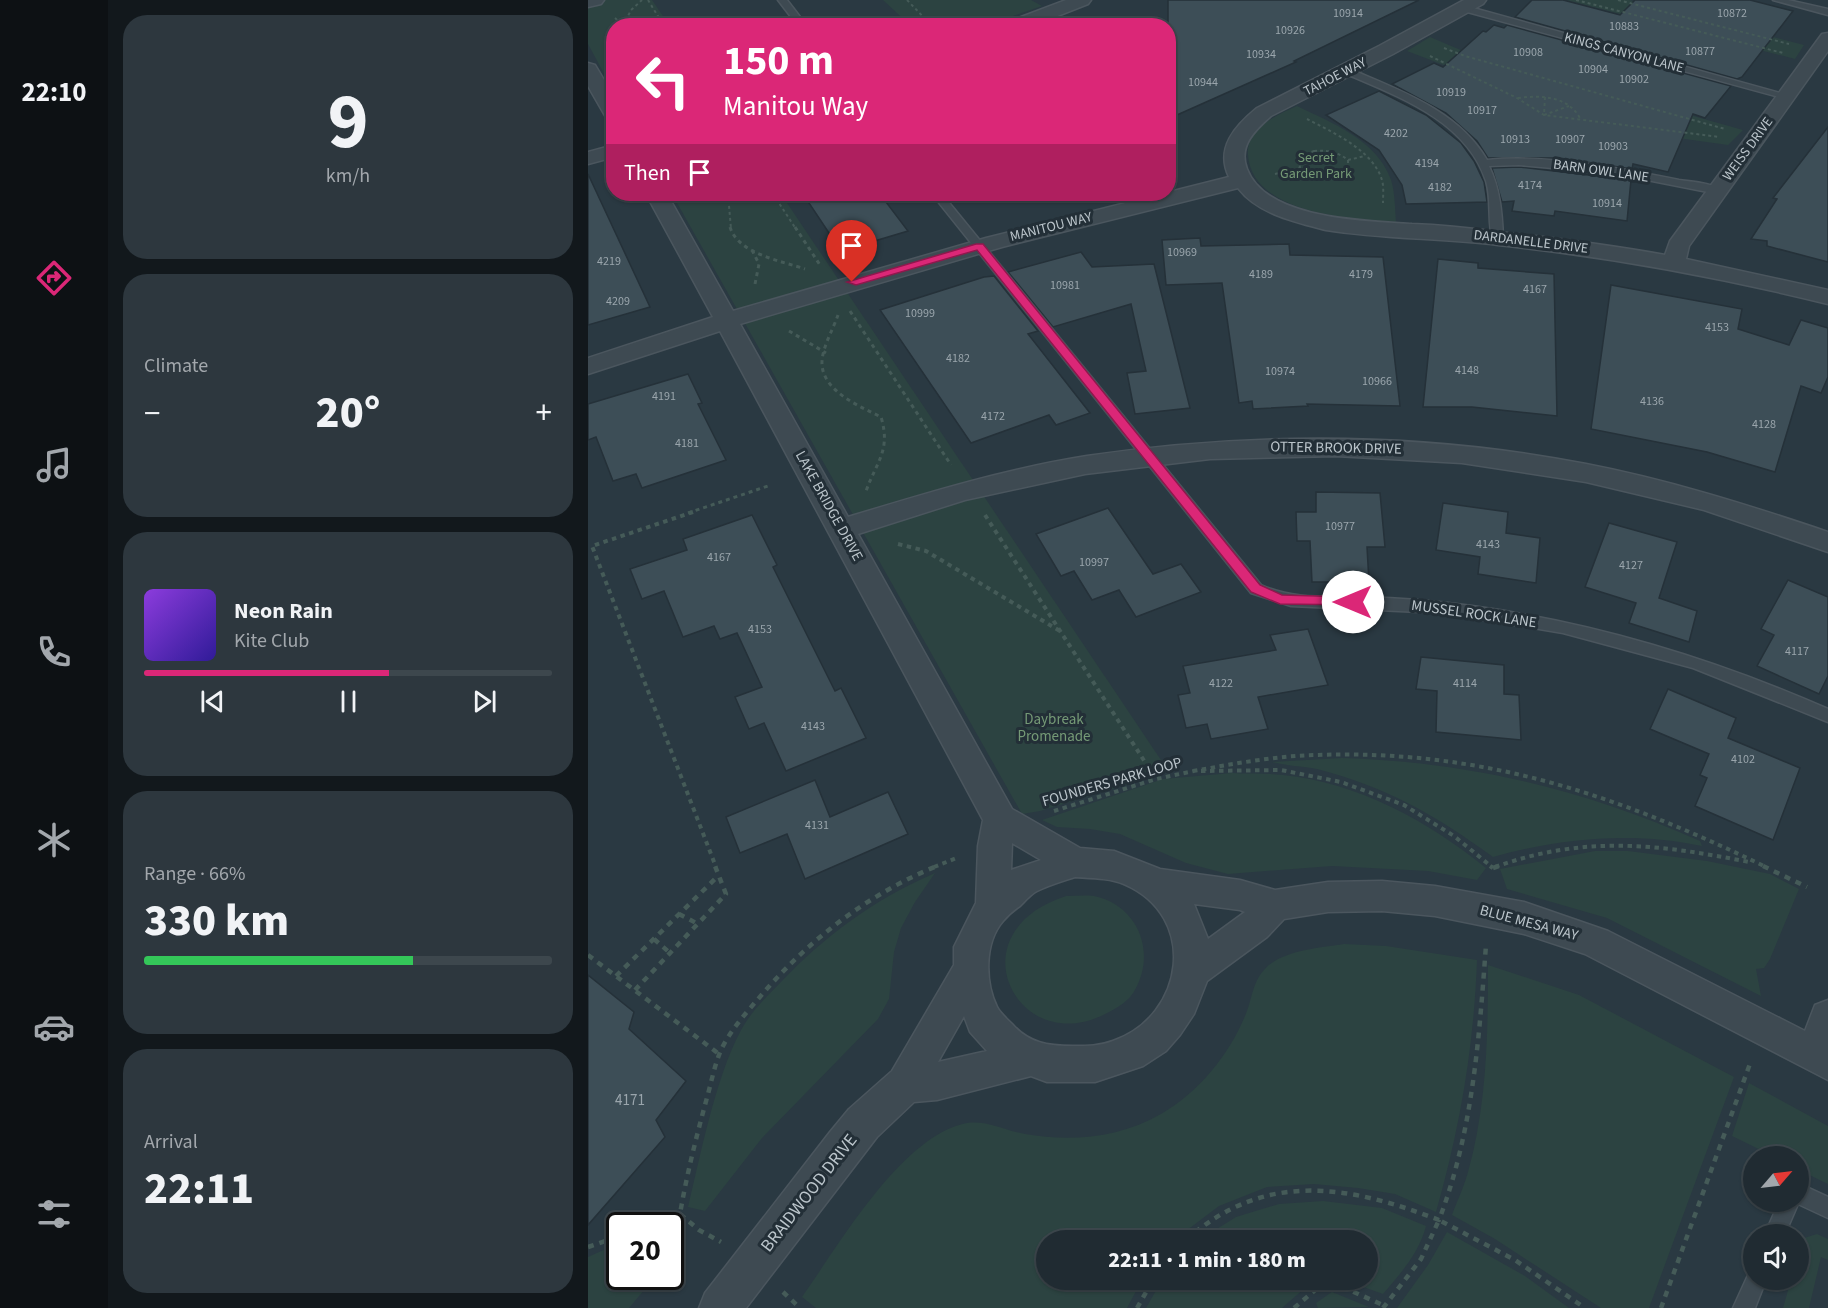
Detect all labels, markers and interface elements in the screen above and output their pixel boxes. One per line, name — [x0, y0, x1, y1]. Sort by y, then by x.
house number: 10914 — [1333, 5, 1363, 22]
house number: 10872 — [1717, 5, 1747, 22]
house number: 10883 — [1609, 18, 1639, 35]
house number: 10926 — [1275, 22, 1305, 39]
street label: KINGS CANYON LANE — [1562, 27, 1686, 79]
text: 150 m — [723, 31, 834, 91]
icon: left — [624, 42, 702, 120]
house number: 10877 — [1685, 43, 1715, 60]
house number: 10908 — [1513, 44, 1543, 61]
house number: 10934 — [1246, 46, 1276, 63]
street label: TAHOE WAY — [1300, 52, 1370, 101]
house number: 10904 — [1578, 61, 1608, 78]
text: 9 — [327, 67, 369, 178]
house number: 10902 — [1619, 71, 1649, 88]
text: 22:10 — [21, 73, 87, 112]
house number: 10944 — [1188, 74, 1218, 91]
house number: 10919 — [1436, 84, 1466, 101]
text: Manitou Way — [723, 87, 868, 126]
house number: 10917 — [1467, 102, 1497, 119]
street label: WEISS DRIVE — [1718, 113, 1778, 185]
house number: 4202 — [1384, 125, 1408, 142]
house number: 10913 — [1500, 131, 1530, 148]
house number: 10907 — [1555, 131, 1585, 148]
house number: 10903 — [1598, 138, 1628, 155]
park label: Secret Garden Park — [1280, 148, 1352, 184]
street label: BARN OWL LANE — [1552, 154, 1650, 188]
house number: 4194 — [1415, 155, 1439, 172]
icon: arrive — [683, 156, 716, 189]
text: Then — [624, 157, 671, 189]
text: km/h — [326, 162, 370, 190]
house number: 4174 — [1518, 177, 1542, 194]
house number: 4182 — [1428, 179, 1452, 196]
house number: 10914 — [1592, 195, 1622, 212]
street label: MANITOU WAY — [1008, 207, 1094, 247]
pin — [826, 220, 877, 282]
street label: DARDANELLE DRIVE — [1473, 225, 1589, 259]
icon: arrive — [835, 229, 868, 262]
house number: 10969 — [1167, 244, 1197, 261]
house number: 4219 — [597, 253, 621, 270]
icon: directions — [33, 257, 75, 299]
house number: 4189 — [1249, 266, 1273, 283]
house number: 4179 — [1349, 266, 1373, 283]
house number: 10981 — [1050, 277, 1080, 294]
house number: 4167 — [1523, 281, 1547, 298]
house number: 4209 — [606, 293, 630, 310]
house number: 10999 — [905, 305, 935, 322]
house number: 4153 — [1705, 319, 1729, 336]
house number: 4182 — [946, 350, 970, 367]
text: Climate — [144, 352, 208, 380]
house number: 4148 — [1455, 362, 1479, 379]
house number: 10974 — [1265, 363, 1295, 380]
house number: 10966 — [1362, 373, 1392, 390]
text: 20° — [316, 381, 380, 445]
house number: 4191 — [652, 388, 676, 405]
text: − — [144, 390, 160, 437]
text: + — [536, 390, 552, 437]
house number: 4136 — [1640, 393, 1664, 410]
house number: 4172 — [981, 408, 1005, 425]
house number: 4128 — [1752, 416, 1776, 433]
house number: 4181 — [675, 435, 699, 452]
street label: OTTER BROOK DRIVE — [1270, 436, 1402, 460]
icon: music — [33, 444, 75, 486]
street label: LAKE BRIDGE DRIVE — [790, 447, 868, 565]
house number: 10977 — [1325, 518, 1355, 535]
house number: 4143 — [1476, 536, 1500, 553]
house number: 4167 — [707, 549, 731, 566]
house number: 10997 — [1079, 554, 1109, 571]
house number: 4127 — [1619, 557, 1643, 574]
position arrow — [1321, 570, 1385, 634]
text: Neon Rain — [234, 595, 333, 627]
street label: MUSSEL ROCK LANE — [1410, 595, 1538, 633]
house number: 4153 — [748, 621, 772, 638]
text: Kite Club — [234, 627, 309, 655]
icon: phone — [33, 631, 75, 673]
house number: 4117 — [1785, 643, 1809, 660]
house number: 4122 — [1209, 675, 1233, 692]
house number: 4114 — [1453, 675, 1477, 692]
icon: previous — [196, 685, 229, 718]
icon: pause — [332, 685, 365, 718]
icon: next — [468, 685, 501, 718]
park label: Daybreak Promenade — [1017, 709, 1091, 747]
house number: 4143 — [801, 718, 825, 735]
house number: 4102 — [1731, 751, 1755, 768]
street label: FOUNDERS PARK LOOP — [1040, 752, 1184, 812]
house number: 4131 — [805, 817, 829, 834]
icon: climate — [33, 819, 75, 861]
text: Range · 66% — [144, 860, 245, 888]
text: 330 km — [144, 889, 289, 953]
street label: BLUE MESA WAY — [1477, 900, 1581, 946]
icon: car — [33, 1006, 75, 1048]
house number: 4171 — [615, 1090, 645, 1111]
text: Arrival — [144, 1128, 198, 1156]
street label: BRAIDWOOD DRIVE — [755, 1129, 863, 1257]
north arrow — [1743, 1146, 1809, 1212]
map controls — [1743, 1146, 1809, 1290]
text: 22:11 — [144, 1157, 254, 1221]
icon: filters — [33, 1193, 75, 1235]
speed limit sign: 20 — [606, 1212, 684, 1290]
button: sound — [1743, 1224, 1809, 1290]
text: 22:11 · 1 min · 180 m — [1108, 1244, 1306, 1276]

